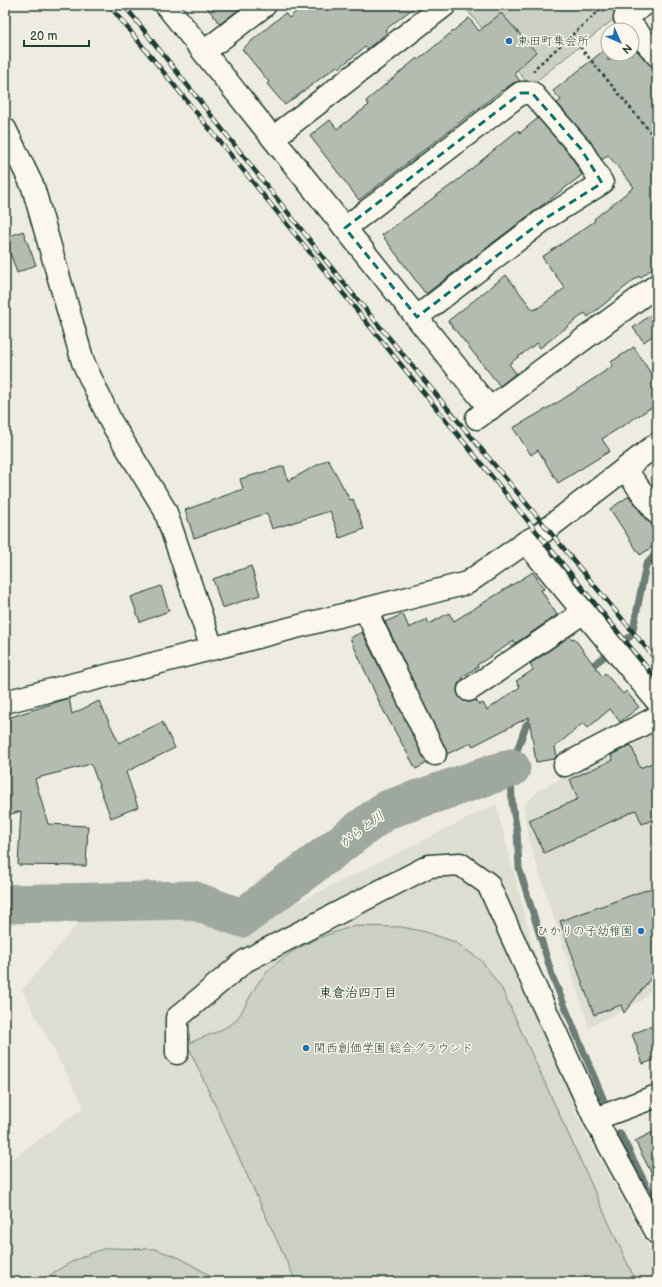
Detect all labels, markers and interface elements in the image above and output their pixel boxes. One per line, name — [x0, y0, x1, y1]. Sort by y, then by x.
scale bar — [24, 22, 89, 48]
north arrow — [600, 22, 640, 62]
text: 20 m — [30, 29, 57, 44]
place label: 東田町集会所 — [517, 34, 589, 49]
marker: 東田町集会所 — [504, 36, 514, 46]
text: N — [619, 41, 634, 56]
water label: がらと川 — [336, 808, 387, 852]
place label: ひかりの子幼稚園 — [537, 924, 633, 939]
marker: ひかりの子幼稚園 — [636, 926, 646, 936]
district label: 東倉治四丁目 — [319, 985, 397, 1001]
place label: 関西創価学園 総合グラウンド — [314, 1041, 473, 1056]
marker: 関西創価学園 総合グラウンド — [301, 1043, 311, 1053]

